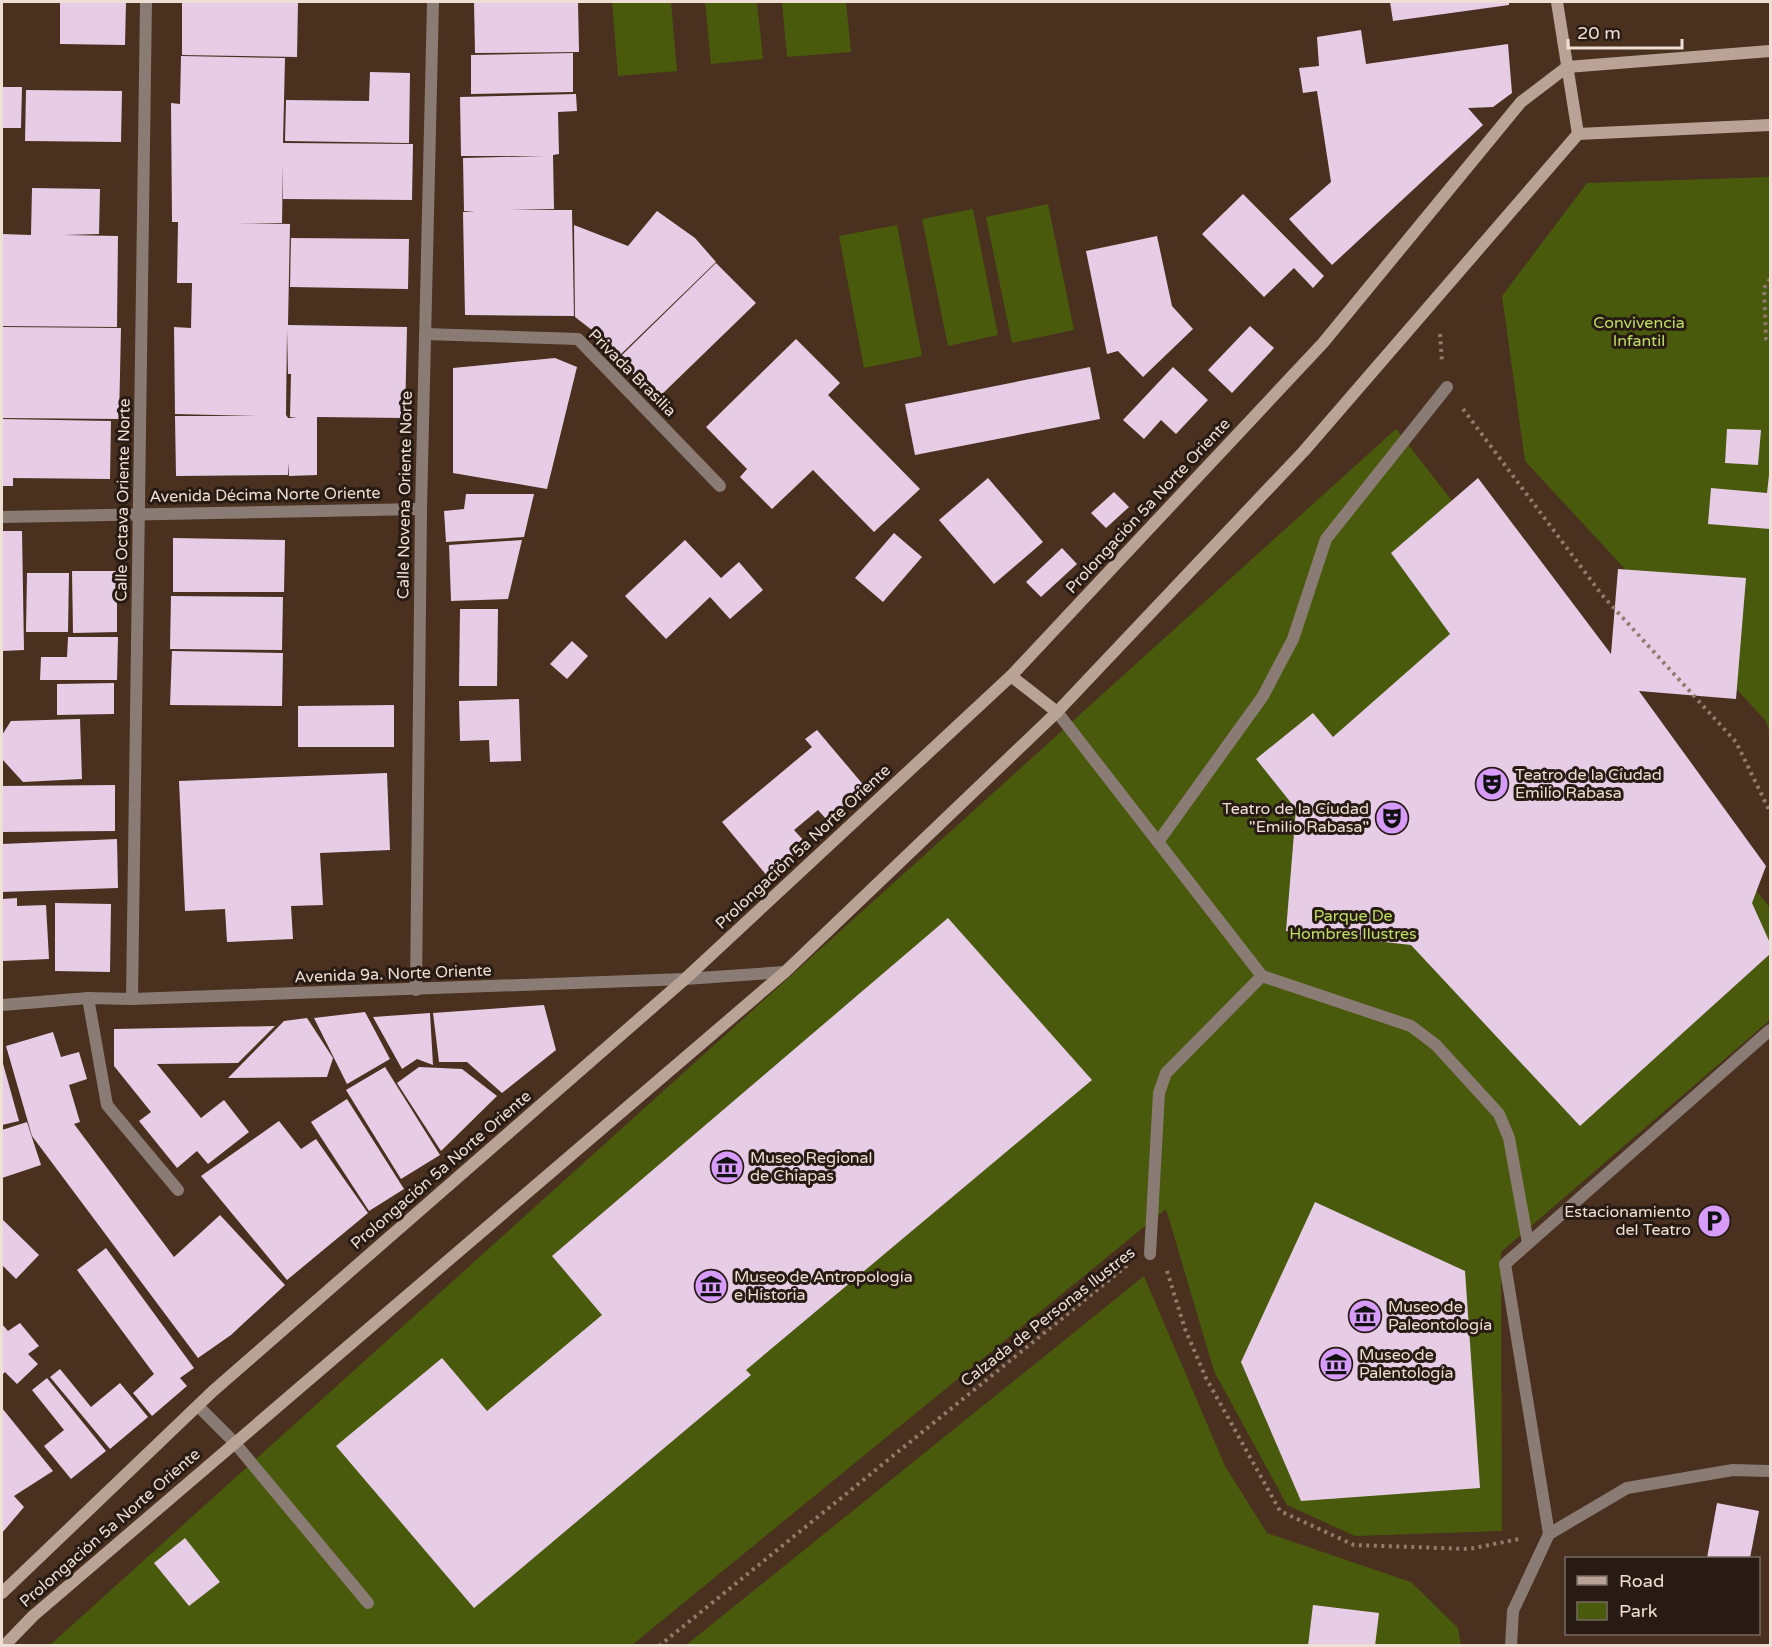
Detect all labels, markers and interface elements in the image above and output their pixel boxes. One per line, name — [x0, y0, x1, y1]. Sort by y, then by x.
scale bar — [1568, 12, 1682, 50]
text: 20 m — [1577, 22, 1621, 44]
park label: Convivencia Infantil — [1593, 313, 1685, 351]
street label: Privada Brasilia — [584, 325, 680, 421]
street label: Calle Novena Oriente Norte — [393, 391, 417, 599]
street label: Calle Octava Oriente Norte — [111, 398, 135, 602]
street label: Prolongación 5a Norte Oriente — [1061, 414, 1235, 598]
street label: Avenida Décima Norte Oriente — [149, 483, 381, 507]
street label: Prolongación 5a Norte Oriente — [711, 760, 895, 934]
place label: Teatro de la Ciudad Emilio Rabasa — [1515, 765, 1662, 803]
theatre icon: Teatro de la Ciudad Emilio Rabasa — [1474, 766, 1510, 802]
place label: Teatro de la Ciudad "Emilio Rabasa" — [1222, 799, 1369, 837]
theatre icon: Teatro de la Ciudad "Emilio Rabasa" — [1374, 800, 1410, 836]
park label: Parque De Hombres Ilustres — [1289, 906, 1417, 944]
street label: Avenida 9a. Norte Oriente — [294, 961, 492, 987]
street label: Prolongación 5a Norte Oriente — [347, 1086, 535, 1254]
place label: Museo Regional de Chiapas — [750, 1148, 873, 1186]
museum icon: Museo Regional de Chiapas — [709, 1149, 745, 1185]
place label: Estacionamiento del Teatro — [1564, 1202, 1691, 1240]
parking icon: Estacionamiento del Teatro — [1696, 1203, 1732, 1239]
street label: Calzada de Personas Ilustres — [957, 1243, 1139, 1391]
place label: Museo de Antropología e Historia — [734, 1267, 913, 1305]
museum icon: Museo de Antropología e Historia — [693, 1268, 729, 1304]
place label: Museo de Paleontología — [1388, 1297, 1492, 1335]
museum icon: Museo de Paleontología — [1347, 1298, 1383, 1334]
place label: Museo de Palentología — [1359, 1345, 1453, 1383]
museum icon: Museo de Palentología — [1318, 1346, 1354, 1382]
street label: Prolongación 5a Norte Oriente — [16, 1444, 204, 1612]
legend — [1565, 1557, 1760, 1635]
text: Road — [1619, 1570, 1664, 1592]
text: Park — [1619, 1600, 1658, 1622]

